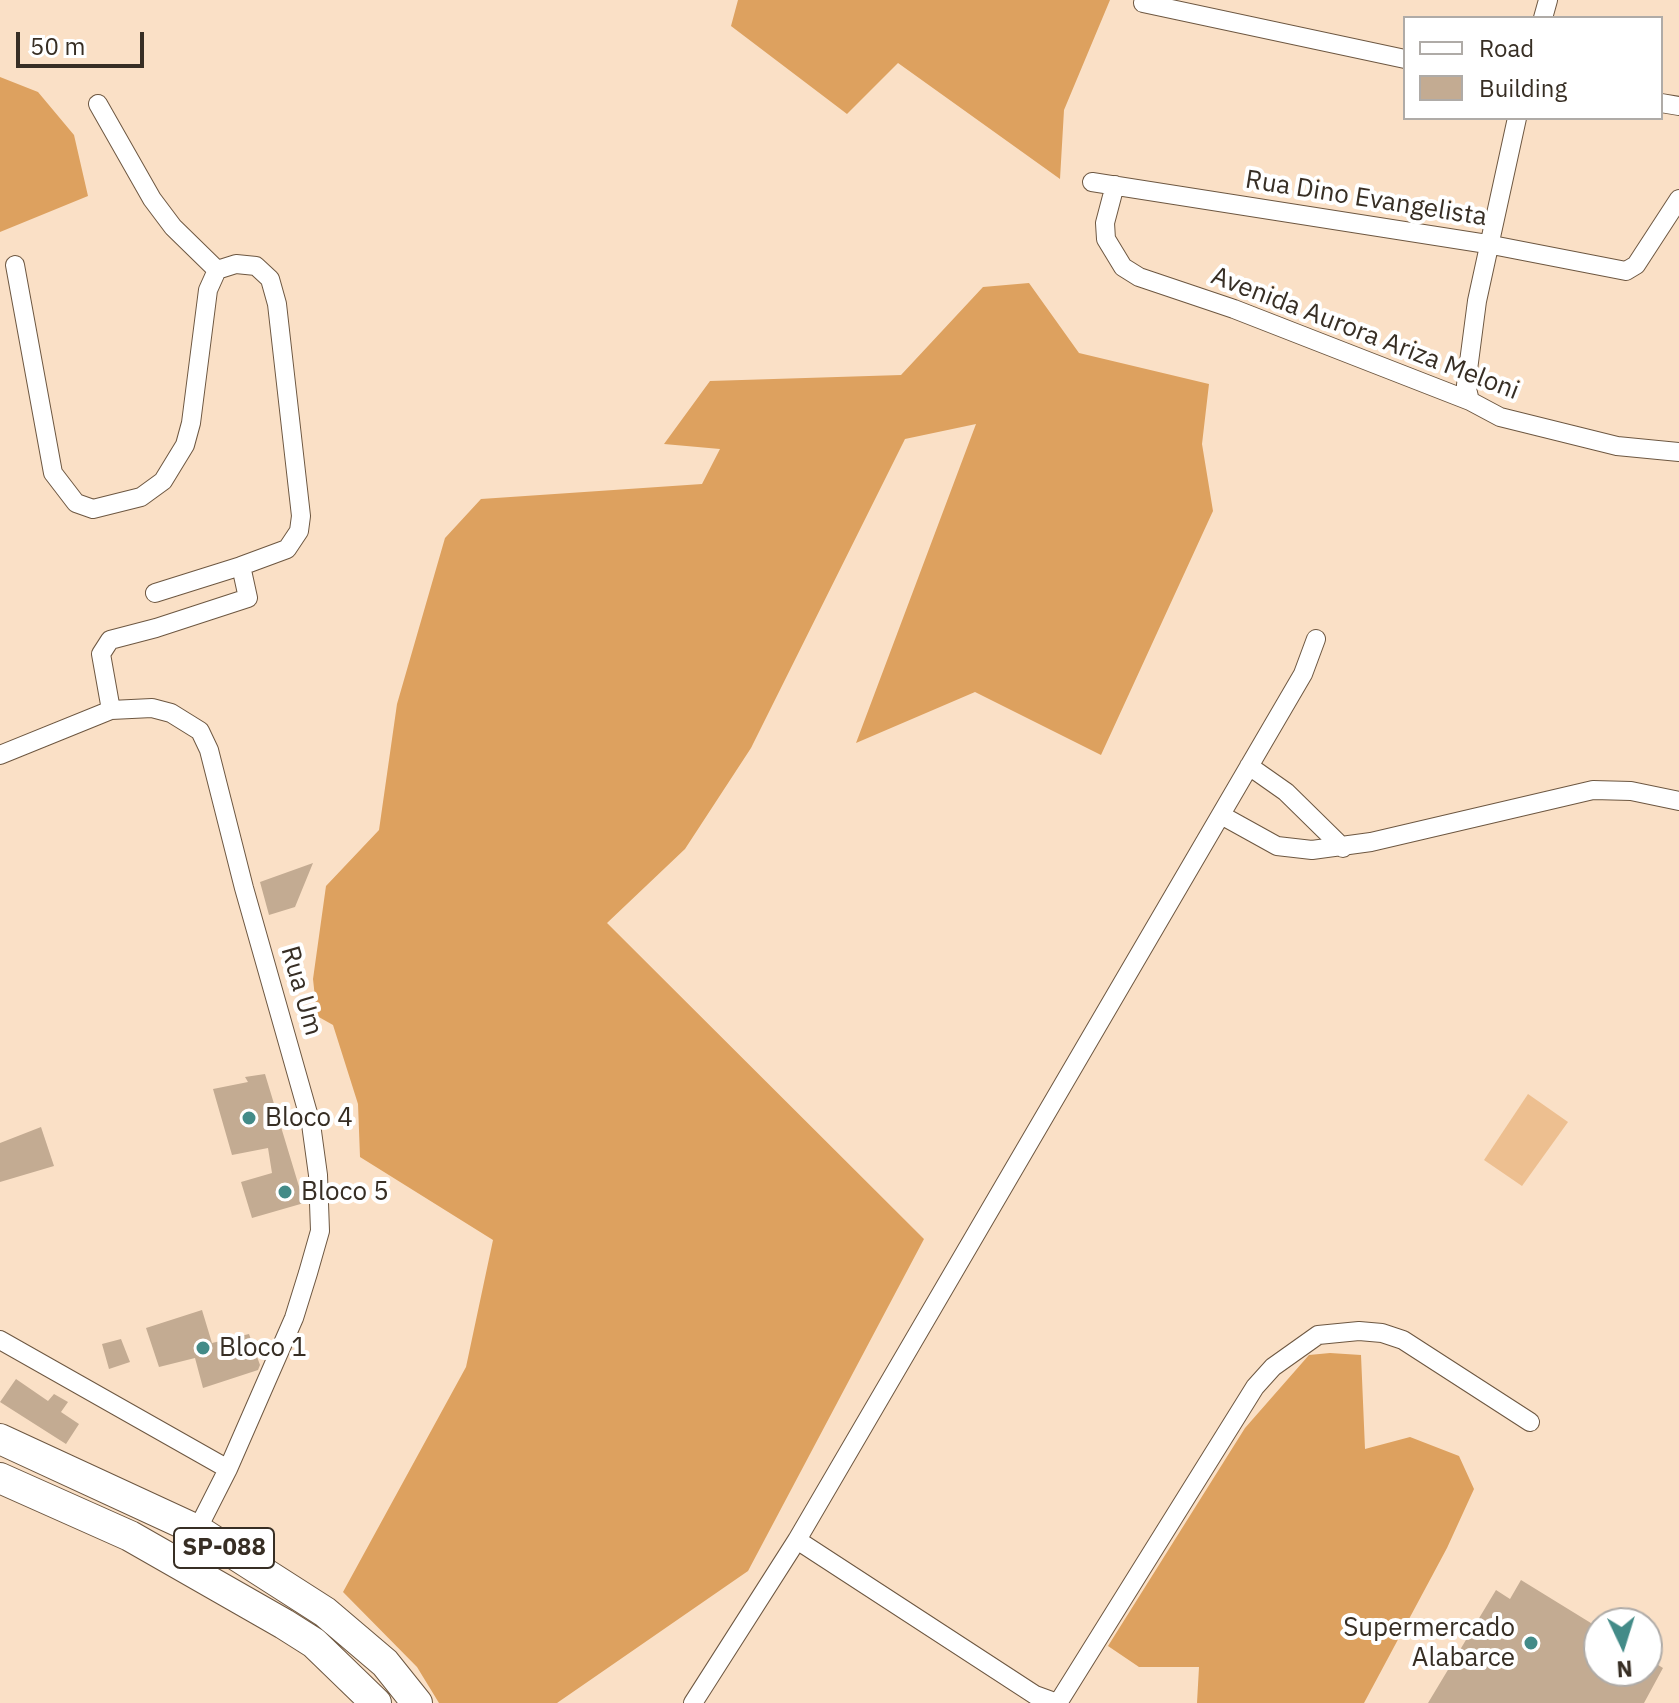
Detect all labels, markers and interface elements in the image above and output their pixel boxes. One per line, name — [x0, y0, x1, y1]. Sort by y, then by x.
scale bar — [20, 16, 148, 66]
legend — [1403, 16, 1663, 120]
text: 50 m — [30, 30, 85, 62]
text: Road — [1479, 32, 1534, 64]
text: Building — [1479, 72, 1567, 104]
street label: Rua Dino Evangelista — [1243, 164, 1489, 234]
street label: Avenida Aurora Ariza Meloni — [1207, 261, 1523, 407]
street label: Rua Um — [273, 943, 329, 1039]
place label: Bloco 4 — [265, 1102, 353, 1134]
marker: Bloco 4 — [240, 1109, 258, 1127]
place label: Bloco 5 — [301, 1176, 389, 1208]
marker: Bloco 5 — [276, 1183, 294, 1201]
place label: Bloco 1 — [219, 1332, 307, 1364]
marker: Bloco 1 — [194, 1339, 212, 1357]
road number: SP-088 — [174, 1528, 274, 1568]
north arrow — [1583, 1607, 1663, 1687]
place label: Supermercado Alabarce — [1343, 1612, 1515, 1674]
marker: Supermercado Alabarce — [1522, 1634, 1540, 1652]
text: N — [1616, 1654, 1634, 1684]

